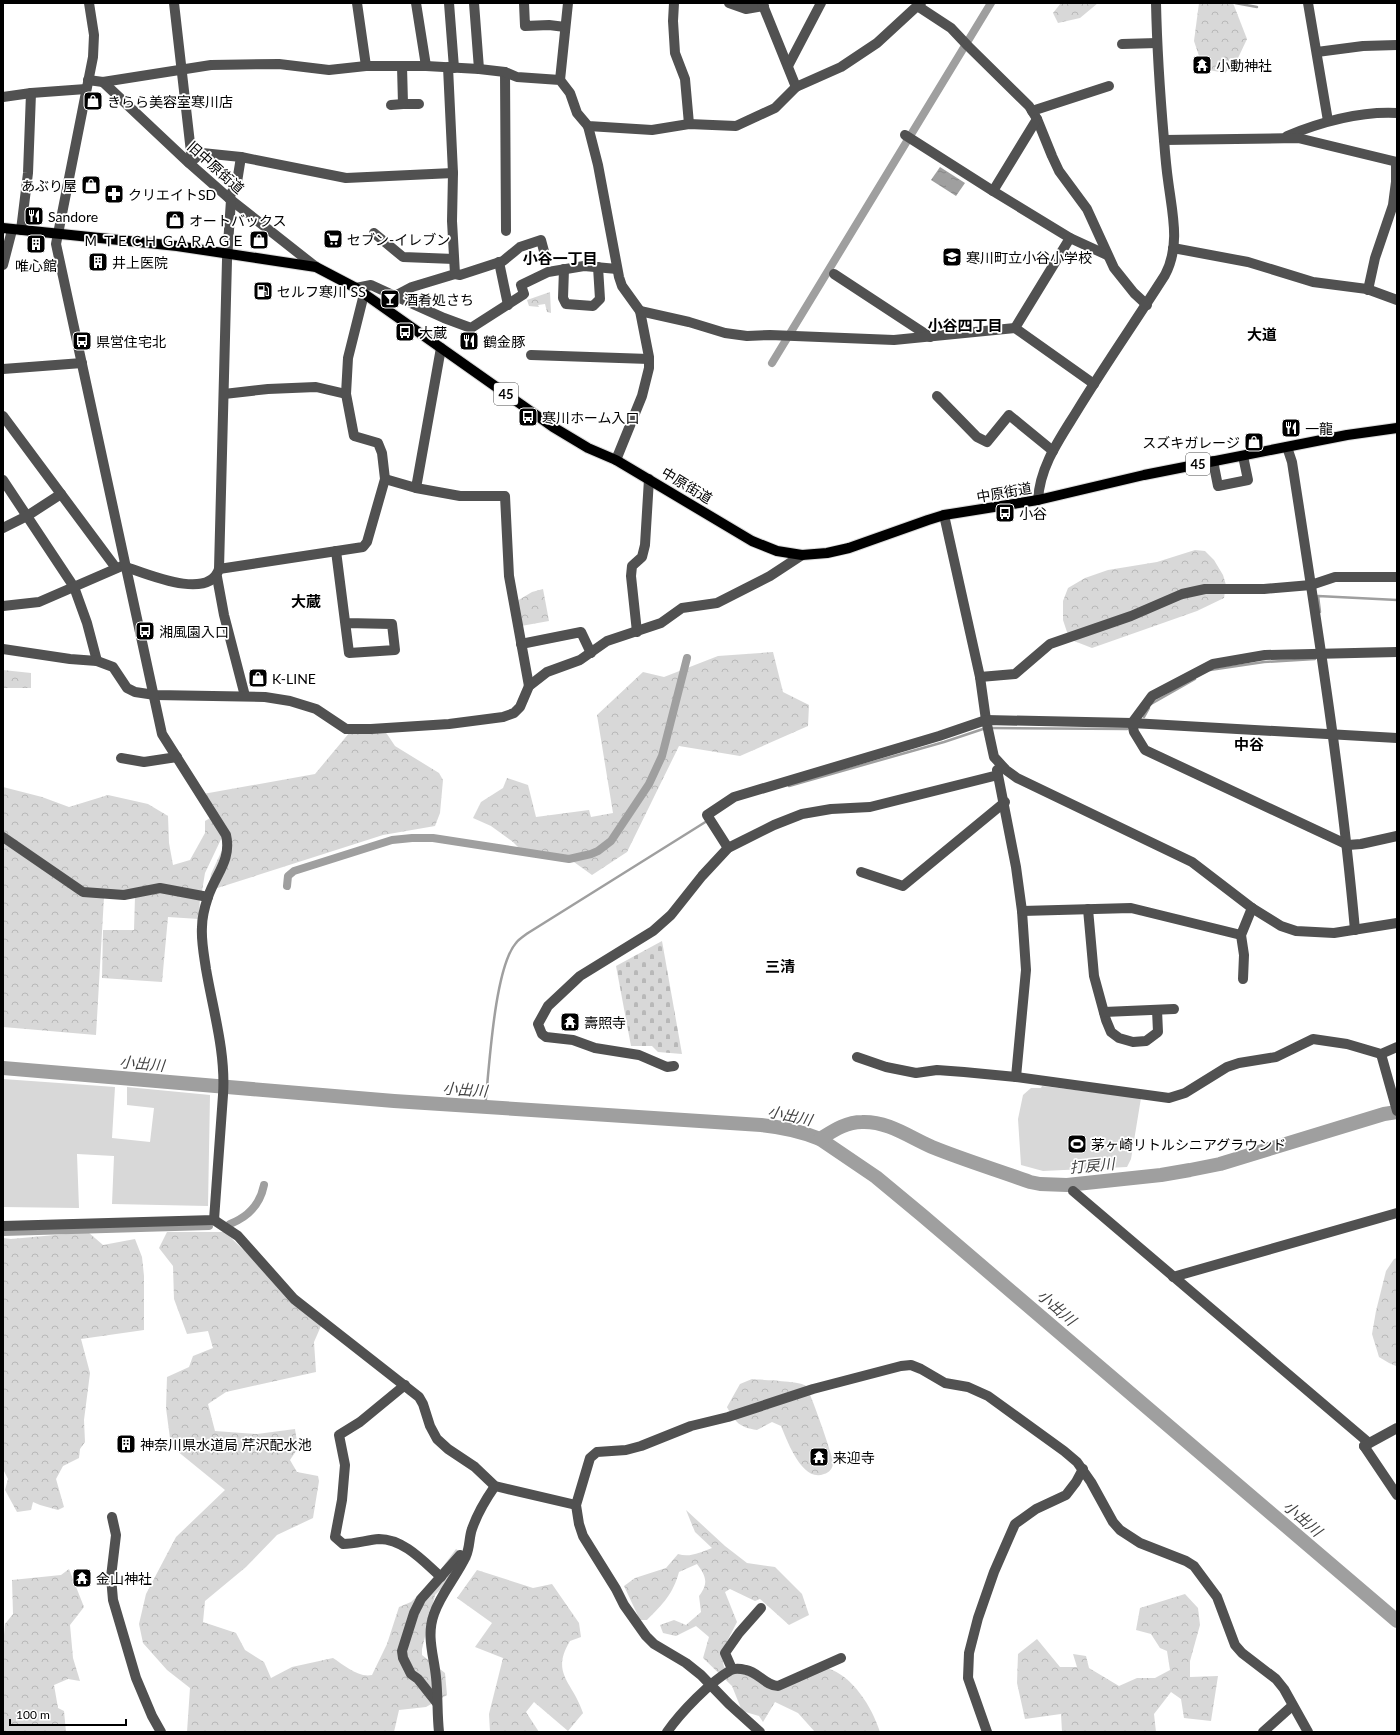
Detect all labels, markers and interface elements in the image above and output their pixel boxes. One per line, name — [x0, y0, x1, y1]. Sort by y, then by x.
temple icon: 小動神社 — [1191, 54, 1213, 76]
place label: 小動神社 — [1216, 57, 1272, 74]
shop icon: きらら美容室寒川店 — [82, 90, 104, 112]
place label: きらら美容室寒川店 — [107, 93, 233, 110]
street label: 旧中原街道 — [184, 137, 248, 197]
shop icon: あぶり屋 — [80, 174, 102, 196]
place label: あぶり屋 — [21, 177, 77, 194]
pharmacy icon: クリエイトSD — [103, 183, 125, 205]
place label: クリエイトSD — [128, 186, 216, 203]
restaurant icon: Sandore — [23, 205, 45, 227]
place label: Sandore — [48, 208, 98, 225]
shop icon: オートバックス — [164, 209, 186, 231]
place label: オートバックス — [189, 212, 287, 229]
supermarket icon: セブン-イレブン — [322, 228, 344, 250]
shop icon: Ｍ ＴＥＣＨ ＧＡＲＡＧＥ — [248, 229, 270, 251]
place label: セブン-イレブン — [347, 231, 450, 248]
place label: Ｍ ＴＥＣＨ ＧＡＲＡＧＥ — [84, 232, 245, 249]
building icon: 唯心館 — [25, 233, 47, 255]
school or university icon: 寒川町立小谷小学校 — [941, 246, 963, 268]
district label: 小谷一丁目 — [522, 249, 598, 267]
place label: 寒川町立小谷小学校 — [966, 249, 1092, 266]
building icon: 井上医院 — [87, 251, 109, 273]
place label: 井上医院 — [112, 254, 168, 271]
place label: 唯心館 — [15, 257, 57, 274]
fuel station icon: セルフ寒川 SS — [252, 280, 274, 302]
place label: セルフ寒川 SS — [277, 283, 366, 300]
bar icon: 酒肴処さち — [379, 288, 401, 310]
place label: 酒肴処さち — [404, 291, 474, 308]
district label: 小谷四丁目 — [927, 316, 1003, 334]
bus stop icon: 大蔵 — [394, 321, 416, 343]
place label: 大蔵 — [419, 324, 447, 341]
district label: 大道 — [1247, 325, 1277, 343]
bus stop icon: 県営住宅北 — [71, 330, 93, 352]
restaurant icon: 鶴金豚 — [458, 330, 480, 352]
place label: 県営住宅北 — [96, 333, 166, 350]
place label: 鶴金豚 — [483, 333, 526, 350]
road number: 45 — [494, 383, 518, 405]
bus stop icon: 寒川ホーム入口 — [517, 406, 539, 428]
place label: 寒川ホーム入口 — [542, 409, 640, 426]
restaurant icon: 一龍 — [1280, 417, 1302, 439]
place label: 一龍 — [1305, 420, 1333, 437]
shop icon: スズキガレージ — [1243, 431, 1265, 453]
place label: スズキガレージ — [1142, 434, 1240, 451]
road number: 45 — [1186, 453, 1210, 475]
street label: 中原街道 — [659, 463, 715, 507]
street label: 中原街道 — [975, 479, 1033, 505]
bus stop icon: 小谷 — [994, 502, 1016, 524]
place label: 小谷 — [1019, 505, 1047, 522]
district label: 大蔵 — [291, 592, 321, 610]
bus stop icon: 湘風園入口 — [134, 620, 156, 642]
place label: 湘風園入口 — [159, 623, 229, 640]
shop icon: K-LINE — [247, 667, 269, 689]
place label: K-LINE — [272, 670, 316, 687]
district label: 中谷 — [1234, 735, 1264, 753]
district label: 三清 — [765, 957, 795, 975]
temple icon: 壽照寺 — [559, 1011, 581, 1033]
place label: 壽照寺 — [584, 1014, 626, 1031]
water label: 小出川 — [119, 1052, 167, 1074]
water label: 小出川 — [442, 1078, 490, 1100]
water label: 小出川 — [766, 1102, 816, 1129]
sports icon: 茅ヶ崎リトルシニアグラウンド — [1066, 1133, 1088, 1155]
place label: 茅ヶ崎リトルシニアグラウンド — [1091, 1136, 1286, 1153]
water label: 打戻川 — [1069, 1154, 1117, 1176]
water label: 小出川 — [1034, 1285, 1081, 1330]
building icon: 神奈川県水道局 芹沢配水池 — [115, 1433, 137, 1455]
place label: 神奈川県水道局 芹沢配水池 — [140, 1436, 312, 1453]
temple icon: 来迎寺 — [808, 1446, 830, 1468]
place label: 来迎寺 — [833, 1449, 875, 1466]
water label: 小出川 — [1280, 1496, 1327, 1541]
temple icon: 金山神社 — [71, 1567, 93, 1589]
place label: 金山神社 — [96, 1570, 152, 1587]
scale bar — [10, 1701, 126, 1727]
text: 100 m — [16, 1707, 50, 1722]

